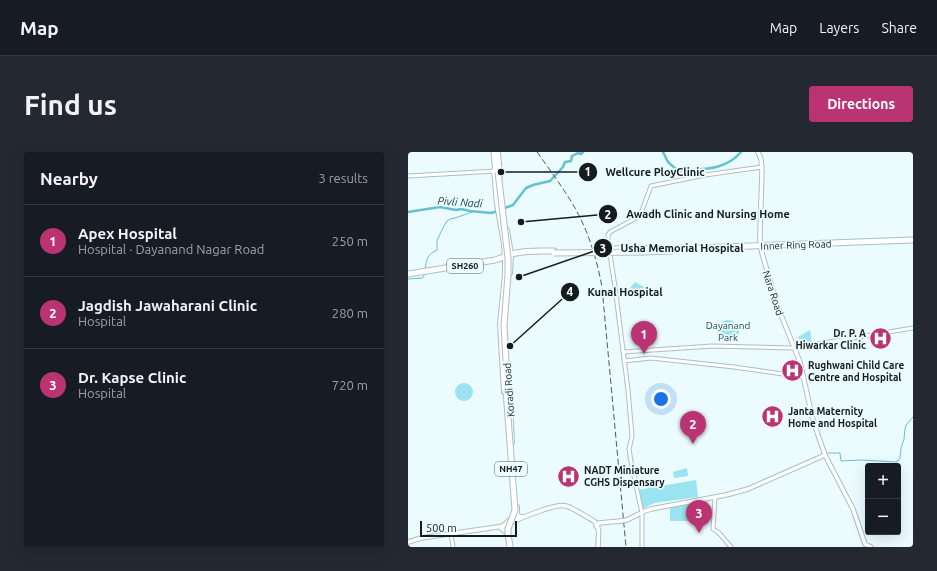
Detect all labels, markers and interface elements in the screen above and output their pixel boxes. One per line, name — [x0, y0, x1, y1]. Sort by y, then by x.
text: Map — [20, 17, 59, 39]
text: Map — [770, 20, 797, 36]
text: Layers — [819, 20, 859, 36]
text: Share — [881, 20, 917, 36]
button: Directions — [809, 86, 913, 122]
text: Find us — [24, 89, 117, 120]
callout: Wellcure PloyClinic — [578, 160, 713, 183]
text: 1 — [585, 165, 591, 178]
text: Wellcure PloyClinic — [605, 166, 705, 178]
text: Nearby — [40, 169, 98, 188]
text: 3 results — [318, 171, 368, 185]
water label: Pivli Nadi — [437, 194, 484, 210]
callout: Awadh Clinic and Nursing Home — [598, 203, 798, 226]
text: 2 — [605, 208, 612, 221]
text: Awadh Clinic and Nursing Home — [626, 208, 790, 220]
text: Apex Hospital — [78, 225, 177, 242]
text: 1 — [49, 234, 57, 248]
text: 250 m — [332, 234, 368, 248]
callout: Usha Memorial Hospital — [593, 237, 752, 260]
street label: Inner Ring Road — [760, 238, 832, 252]
text: Hospital · Dayanand Nagar Road — [78, 242, 264, 256]
text: 3 — [600, 242, 606, 255]
text: Usha Memorial Hospital — [621, 242, 744, 254]
road number: SH260 — [447, 259, 483, 273]
street label: Nara Road — [761, 269, 785, 317]
callout: Kunal Hospital — [560, 280, 671, 303]
text: 4 — [567, 285, 574, 298]
text: Kunal Hospital — [587, 286, 663, 298]
text: Jagdish Jawaharani Clinic — [78, 297, 257, 314]
text: 2 — [49, 306, 57, 320]
text: 280 m — [332, 306, 368, 320]
text: Hospital — [78, 314, 126, 328]
park label: Dayanand Park — [706, 320, 750, 343]
pin: 1 — [631, 321, 657, 354]
hospital icon: Dr. P. A Hiwarkar Clinic — [868, 326, 894, 352]
place label: Dr. P. A Hiwarkar Clinic — [796, 328, 866, 351]
hospital icon: Rughwani Child Care Centre and Hospital — [779, 358, 805, 384]
place label: Rughwani Child Care Centre and Hospital — [808, 360, 905, 383]
street label: Koradi Road — [502, 362, 516, 417]
text: Dr. Kapse Clinic — [78, 369, 186, 386]
text: 3 — [49, 378, 57, 392]
text: 720 m — [332, 378, 368, 392]
text: Hospital — [78, 386, 126, 400]
your location — [651, 389, 671, 409]
hospital icon: Janta Maternity Home and Hospital — [760, 404, 786, 430]
place label: Janta Maternity Home and Hospital — [788, 406, 877, 429]
pin: 2 — [680, 411, 706, 444]
road number: NH47 — [495, 462, 527, 476]
hospital icon: NADT Miniature CGHS Dispensary — [555, 463, 581, 489]
map controls — [865, 463, 901, 535]
button: + — [865, 463, 901, 499]
place label: NADT Miniature CGHS Dispensary — [584, 465, 665, 488]
button: − — [865, 499, 901, 535]
pin: 3 — [686, 500, 712, 533]
scale bar — [420, 519, 517, 538]
text: 500 m — [426, 522, 457, 534]

